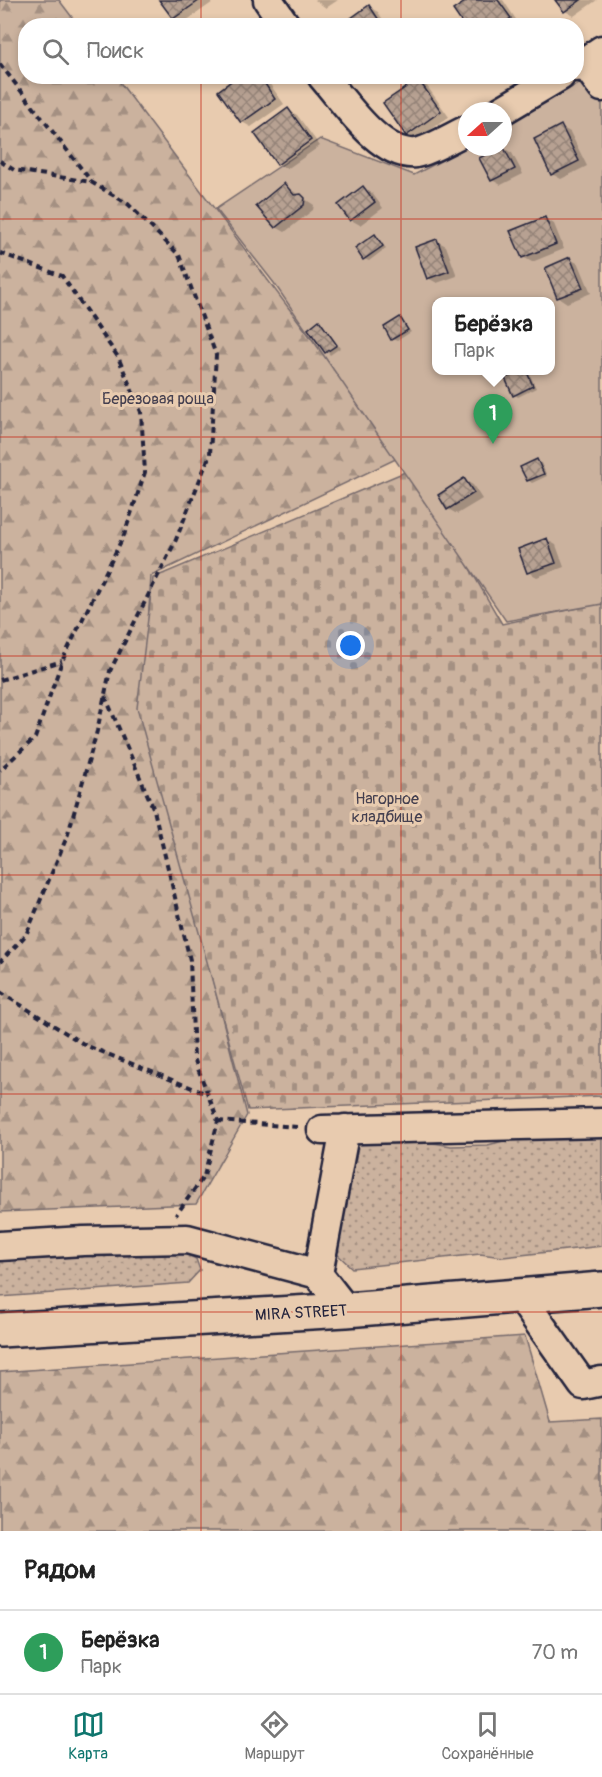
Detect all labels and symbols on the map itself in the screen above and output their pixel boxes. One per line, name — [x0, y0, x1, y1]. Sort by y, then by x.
north arrow — [458, 102, 512, 156]
park label: Березовая роща — [102, 389, 214, 409]
pin: 1 — [474, 394, 512, 444]
your location — [336, 631, 365, 660]
park label: Нагорное кладбище — [352, 789, 423, 827]
street label: MIRA STREET — [255, 1301, 348, 1325]

